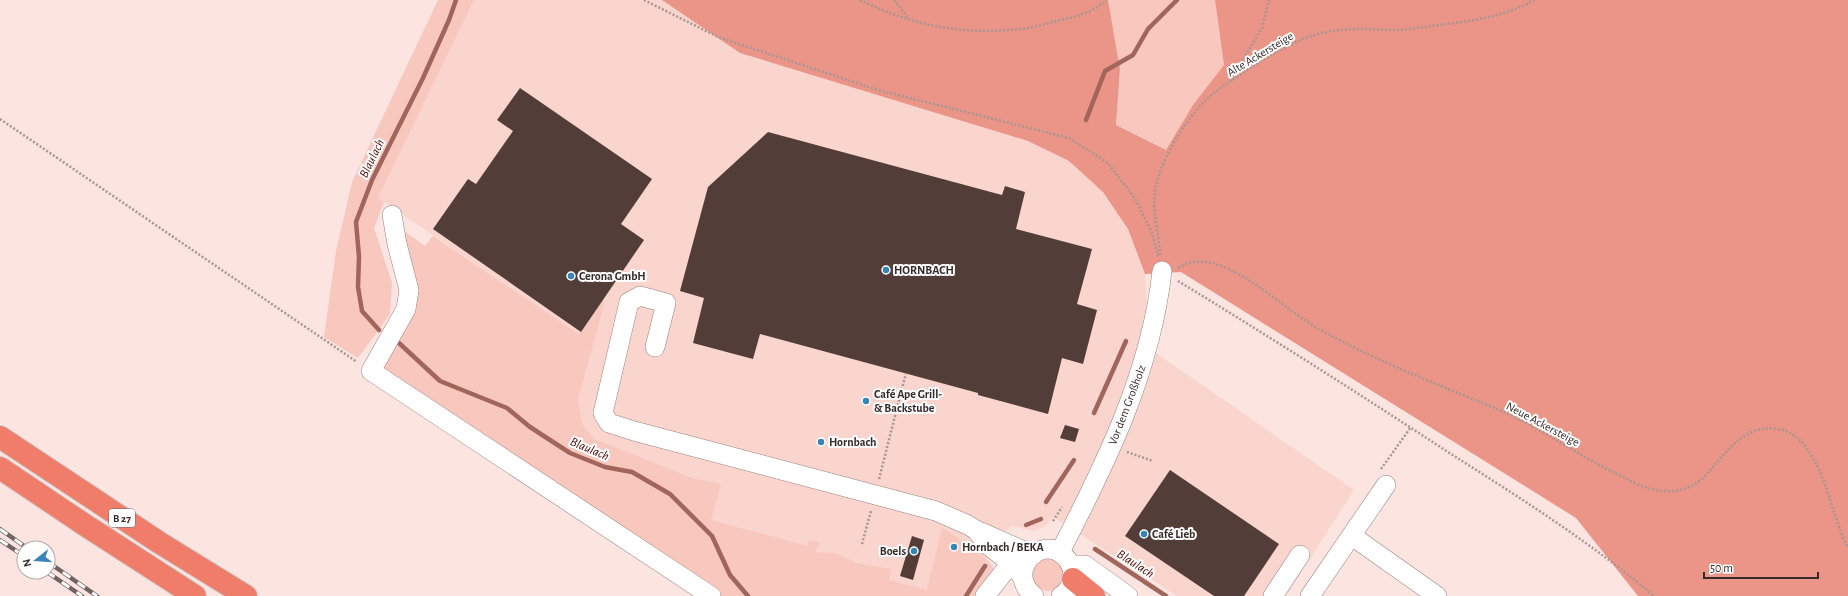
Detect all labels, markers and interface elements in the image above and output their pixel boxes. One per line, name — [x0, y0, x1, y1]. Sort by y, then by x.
street label: Alte Ackersteige — [1225, 30, 1295, 78]
water label: Blaulach — [357, 137, 387, 180]
place label: HORNBACH — [894, 264, 954, 276]
marker: HORNBACH — [881, 265, 891, 275]
place label: Cerona GmbH — [579, 270, 646, 282]
marker: Cerona GmbH — [566, 271, 576, 281]
street label: Vor dem Großholz — [1106, 363, 1148, 447]
place label: Café Ape Grill- & Backstube — [874, 388, 942, 414]
marker: Café Ape Grill- & Backstube — [861, 396, 871, 406]
street label: Neue Ackersteige — [1504, 400, 1582, 448]
water label: Blaulach — [568, 435, 611, 463]
place label: Hornbach — [829, 436, 877, 448]
marker: Hornbach — [816, 437, 826, 447]
road number: B 27 — [109, 509, 135, 527]
place label: Café Lieb — [1152, 528, 1195, 540]
marker: Café Lieb — [1139, 529, 1149, 539]
north arrow — [16, 540, 56, 580]
place label: Hornbach / BEKA — [962, 541, 1045, 553]
marker: Hornbach / BEKA — [949, 542, 959, 552]
place label: Boels — [880, 545, 906, 557]
marker: Boels — [909, 546, 919, 556]
water label: Blaulach — [1114, 548, 1156, 581]
scale bar — [1704, 554, 1818, 580]
text: N — [21, 558, 33, 568]
text: 50 m — [1710, 562, 1733, 574]

